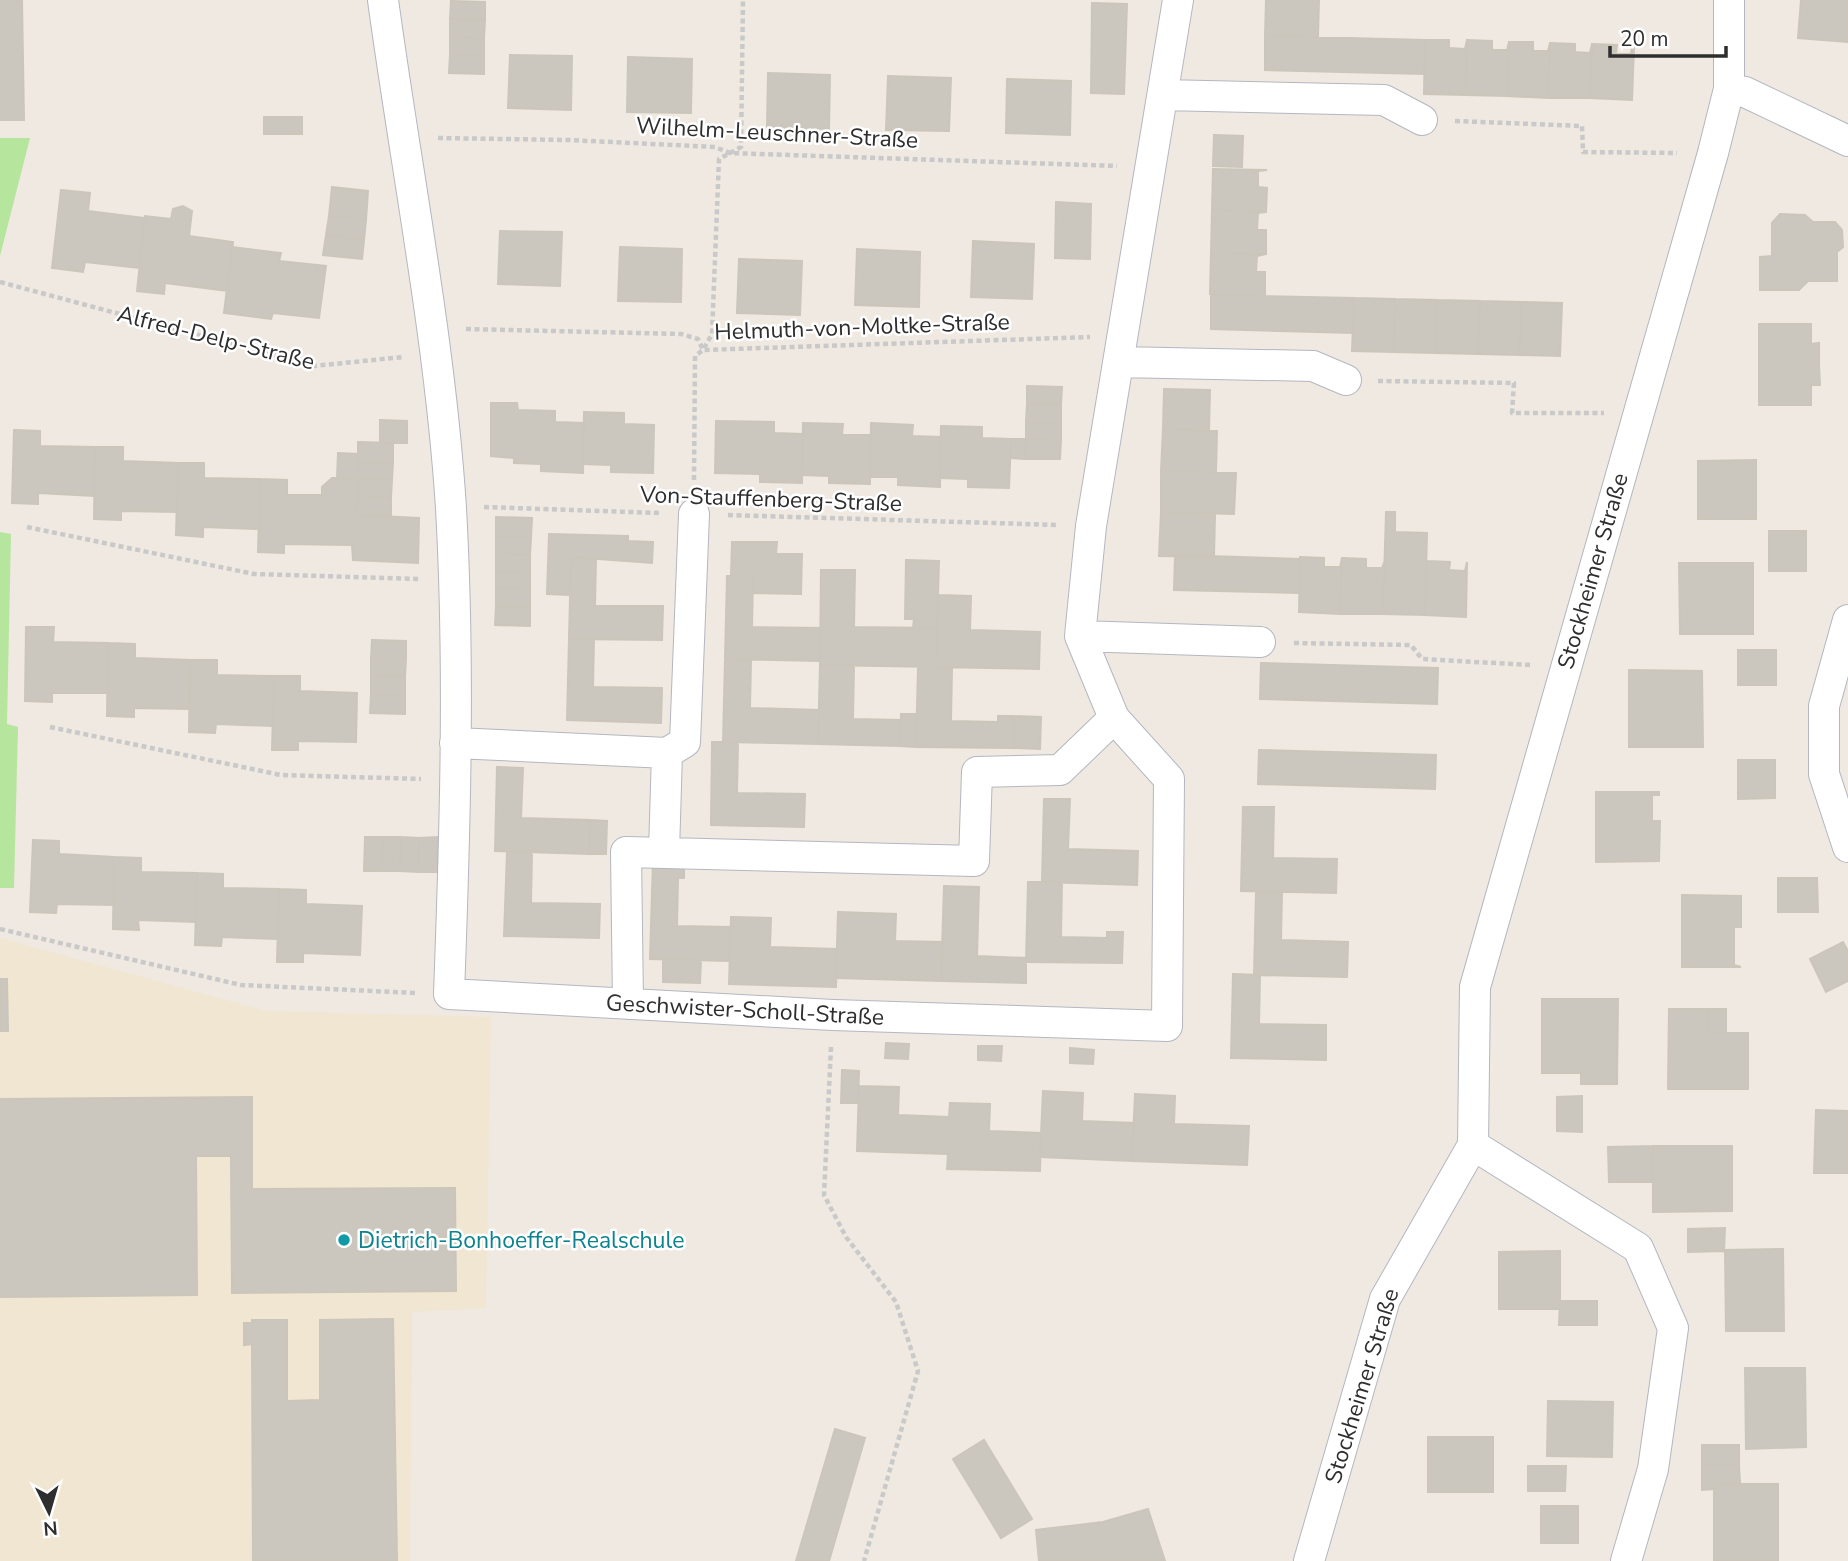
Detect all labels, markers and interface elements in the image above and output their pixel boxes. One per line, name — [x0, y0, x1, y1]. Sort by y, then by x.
scale bar — [1610, 14, 1726, 58]
text: 20 m — [1620, 25, 1669, 53]
street label: Wilhelm-Leuschner-Straße — [635, 110, 919, 156]
street label: Alfred-Delp-Straße — [114, 298, 318, 378]
street label: Helmuth-von-Moltke-Straße — [714, 306, 1010, 348]
street label: Stockheimer Straße — [1550, 469, 1636, 673]
street label: Von-Stauffenberg-Straße — [638, 479, 903, 519]
street label: Geschwister-Scholl-Straße — [605, 987, 885, 1033]
place label: Dietrich-Bonhoeffer-Realschule — [358, 1225, 684, 1256]
marker: Dietrich-Bonhoeffer-Realschule — [336, 1232, 352, 1248]
street label: Stockheimer Straße — [1318, 1285, 1406, 1487]
north arrow — [14, 1477, 84, 1547]
text: N — [42, 1514, 59, 1542]

